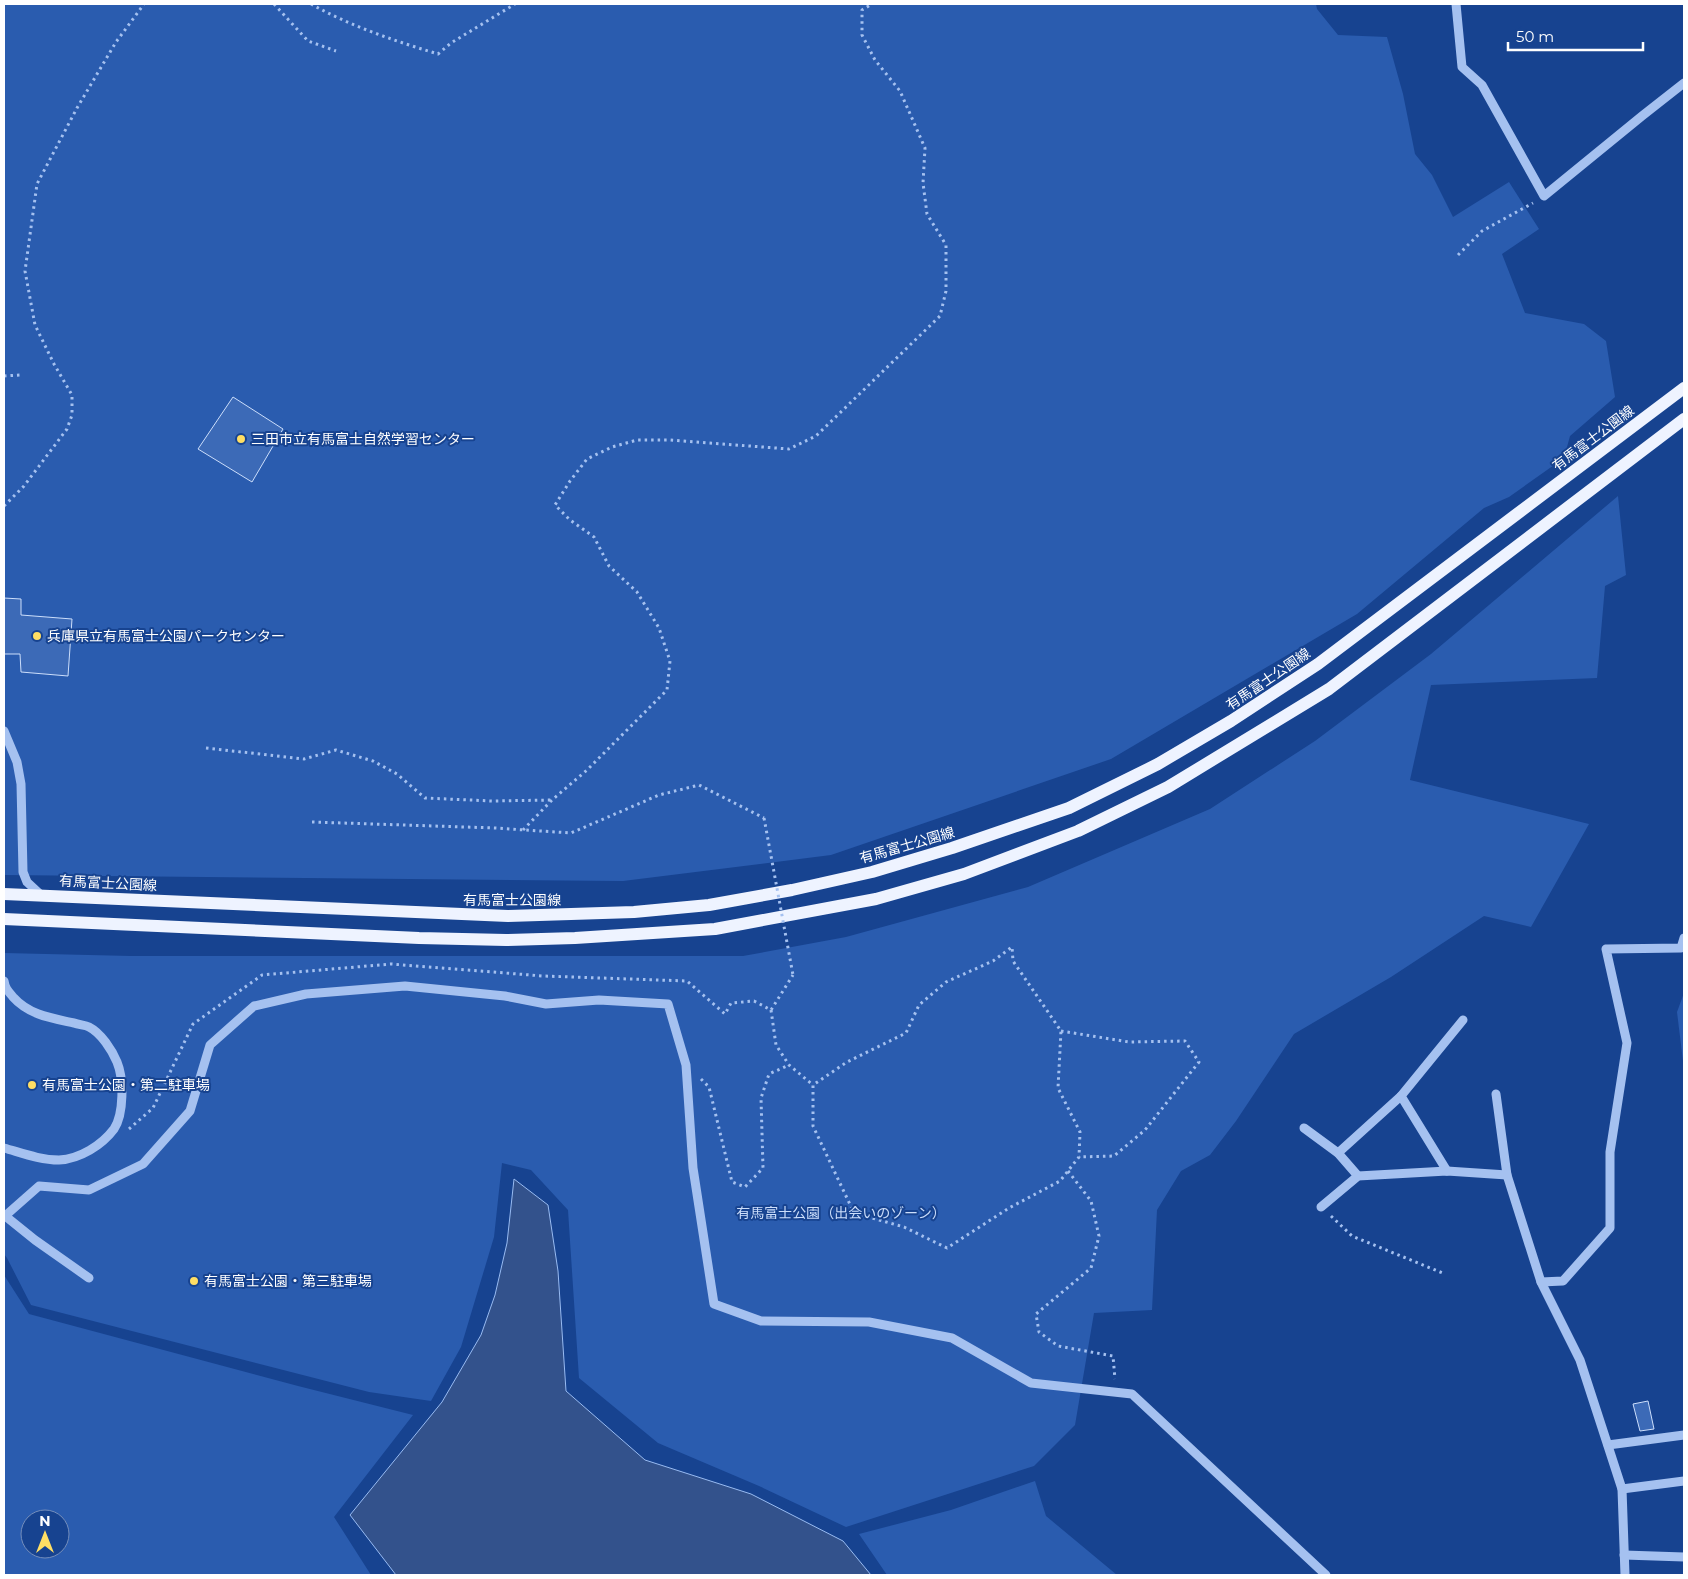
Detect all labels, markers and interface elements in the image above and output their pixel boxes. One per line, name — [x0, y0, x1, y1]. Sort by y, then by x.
scale bar — [1508, 20, 1643, 52]
text: 50 m — [1516, 27, 1554, 46]
street label: 有馬富士公園線 — [1548, 401, 1638, 475]
place label: 三田市立有馬富士自然学習センター — [251, 430, 475, 448]
marker: 三田市立有馬富士自然学習センター — [235, 433, 247, 445]
place label: 兵庫県立有馬富士公園パークセンター — [47, 627, 285, 645]
marker: 兵庫県立有馬富士公園パークセンター — [31, 630, 43, 642]
street label: 有馬富士公園線 — [1222, 644, 1314, 714]
street label: 有馬富士公園線 — [857, 823, 957, 867]
street label: 有馬富士公園線 — [59, 871, 157, 895]
street label: 有馬富士公園線 — [463, 891, 561, 909]
place label: 有馬富士公園・第二駐車場 — [42, 1076, 210, 1094]
marker: 有馬富士公園・第二駐車場 — [26, 1079, 38, 1091]
park label: 有馬富士公園（出会いのゾーン） — [736, 1204, 946, 1222]
place label: 有馬富士公園・第三駐車場 — [204, 1272, 372, 1290]
marker: 有馬富士公園・第三駐車場 — [188, 1275, 200, 1287]
north arrow — [20, 1509, 70, 1559]
text: N — [39, 1512, 51, 1530]

